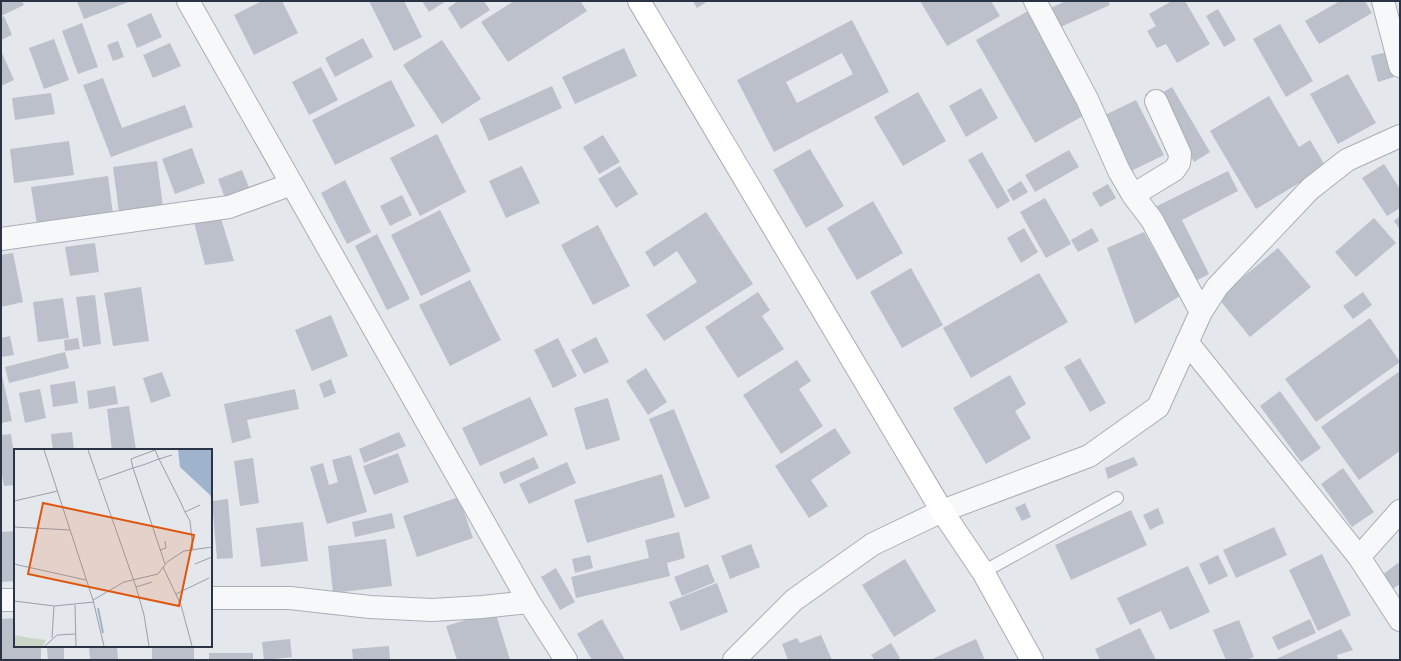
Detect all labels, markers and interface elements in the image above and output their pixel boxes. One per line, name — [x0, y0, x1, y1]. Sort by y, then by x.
inset map — [14, 449, 212, 647]

